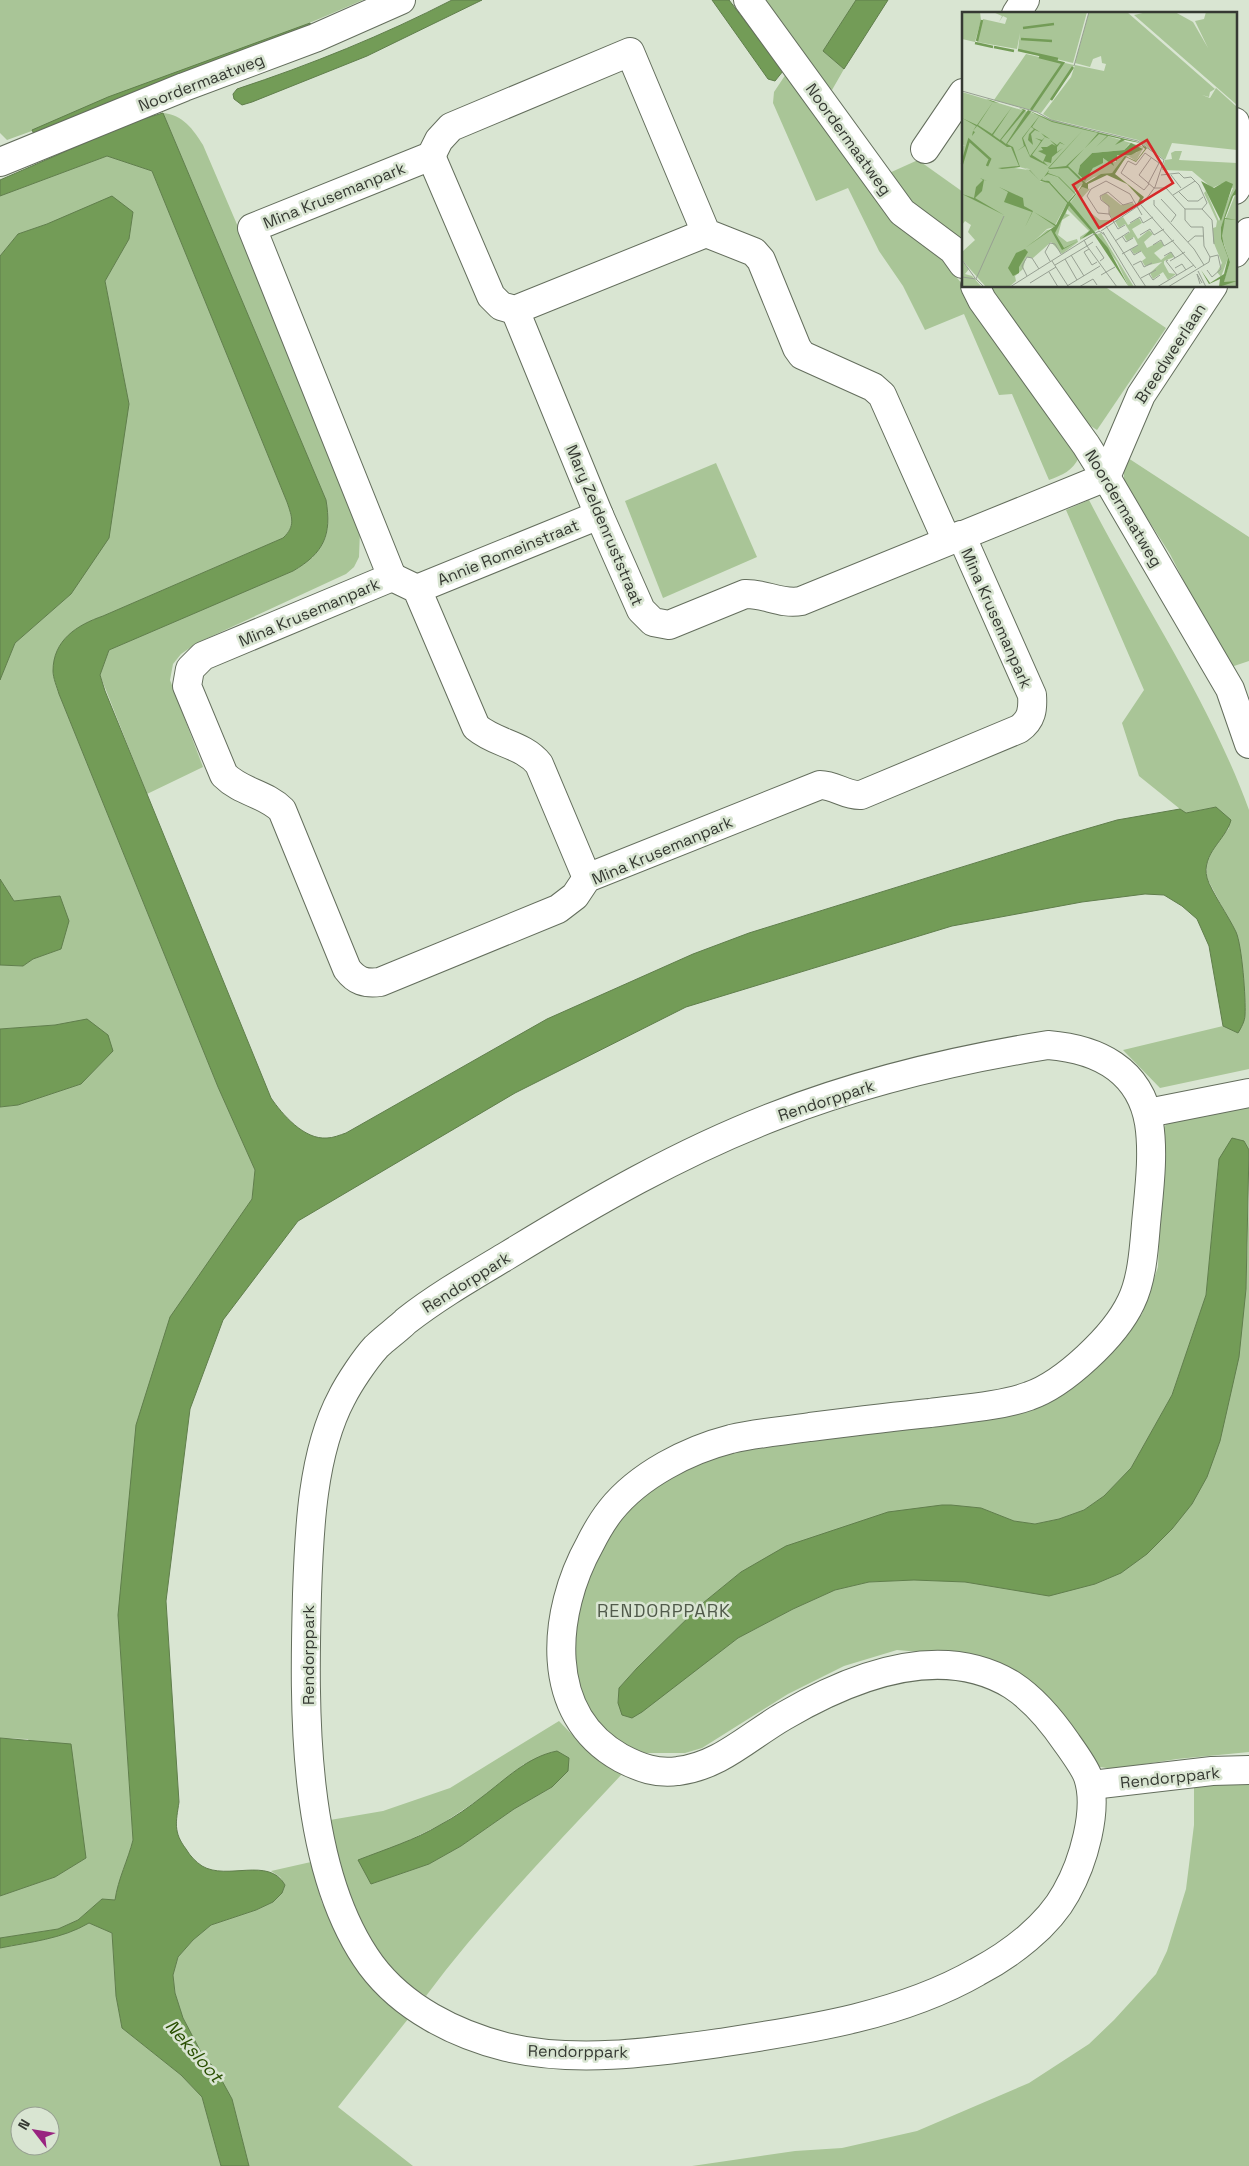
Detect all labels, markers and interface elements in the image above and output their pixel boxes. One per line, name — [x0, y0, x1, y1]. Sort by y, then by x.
inset map — [962, 12, 1236, 288]
street label: Noordermaatweg — [135, 49, 267, 116]
street label: Noordermaatweg — [801, 79, 896, 199]
street label: Mina Krusemanpark — [260, 157, 409, 234]
street label: Breedweerlaan — [1130, 299, 1211, 407]
street label: Mary Zeldenruststraat — [561, 441, 648, 609]
street label: Noordermaatweg — [1080, 446, 1167, 571]
street label: Annie Romeinstraat — [434, 514, 582, 590]
street label: Mina Krusemanpark — [956, 545, 1037, 692]
street label: Mina Krusemanpark — [235, 573, 383, 652]
street label: Mina Krusemanpark — [588, 811, 736, 890]
street label: Rendorppark — [775, 1075, 877, 1126]
street label: Rendorppark — [418, 1247, 515, 1318]
district label: RENDORPPARK — [597, 1599, 731, 1622]
street label: Rendorppark — [298, 1605, 319, 1705]
street label: Rendorppark — [1119, 1762, 1221, 1793]
water label: Neksloot — [161, 2014, 229, 2088]
street label: Rendorppark — [528, 2040, 629, 2063]
north arrow — [10, 2106, 60, 2156]
text: N — [14, 2116, 34, 2133]

